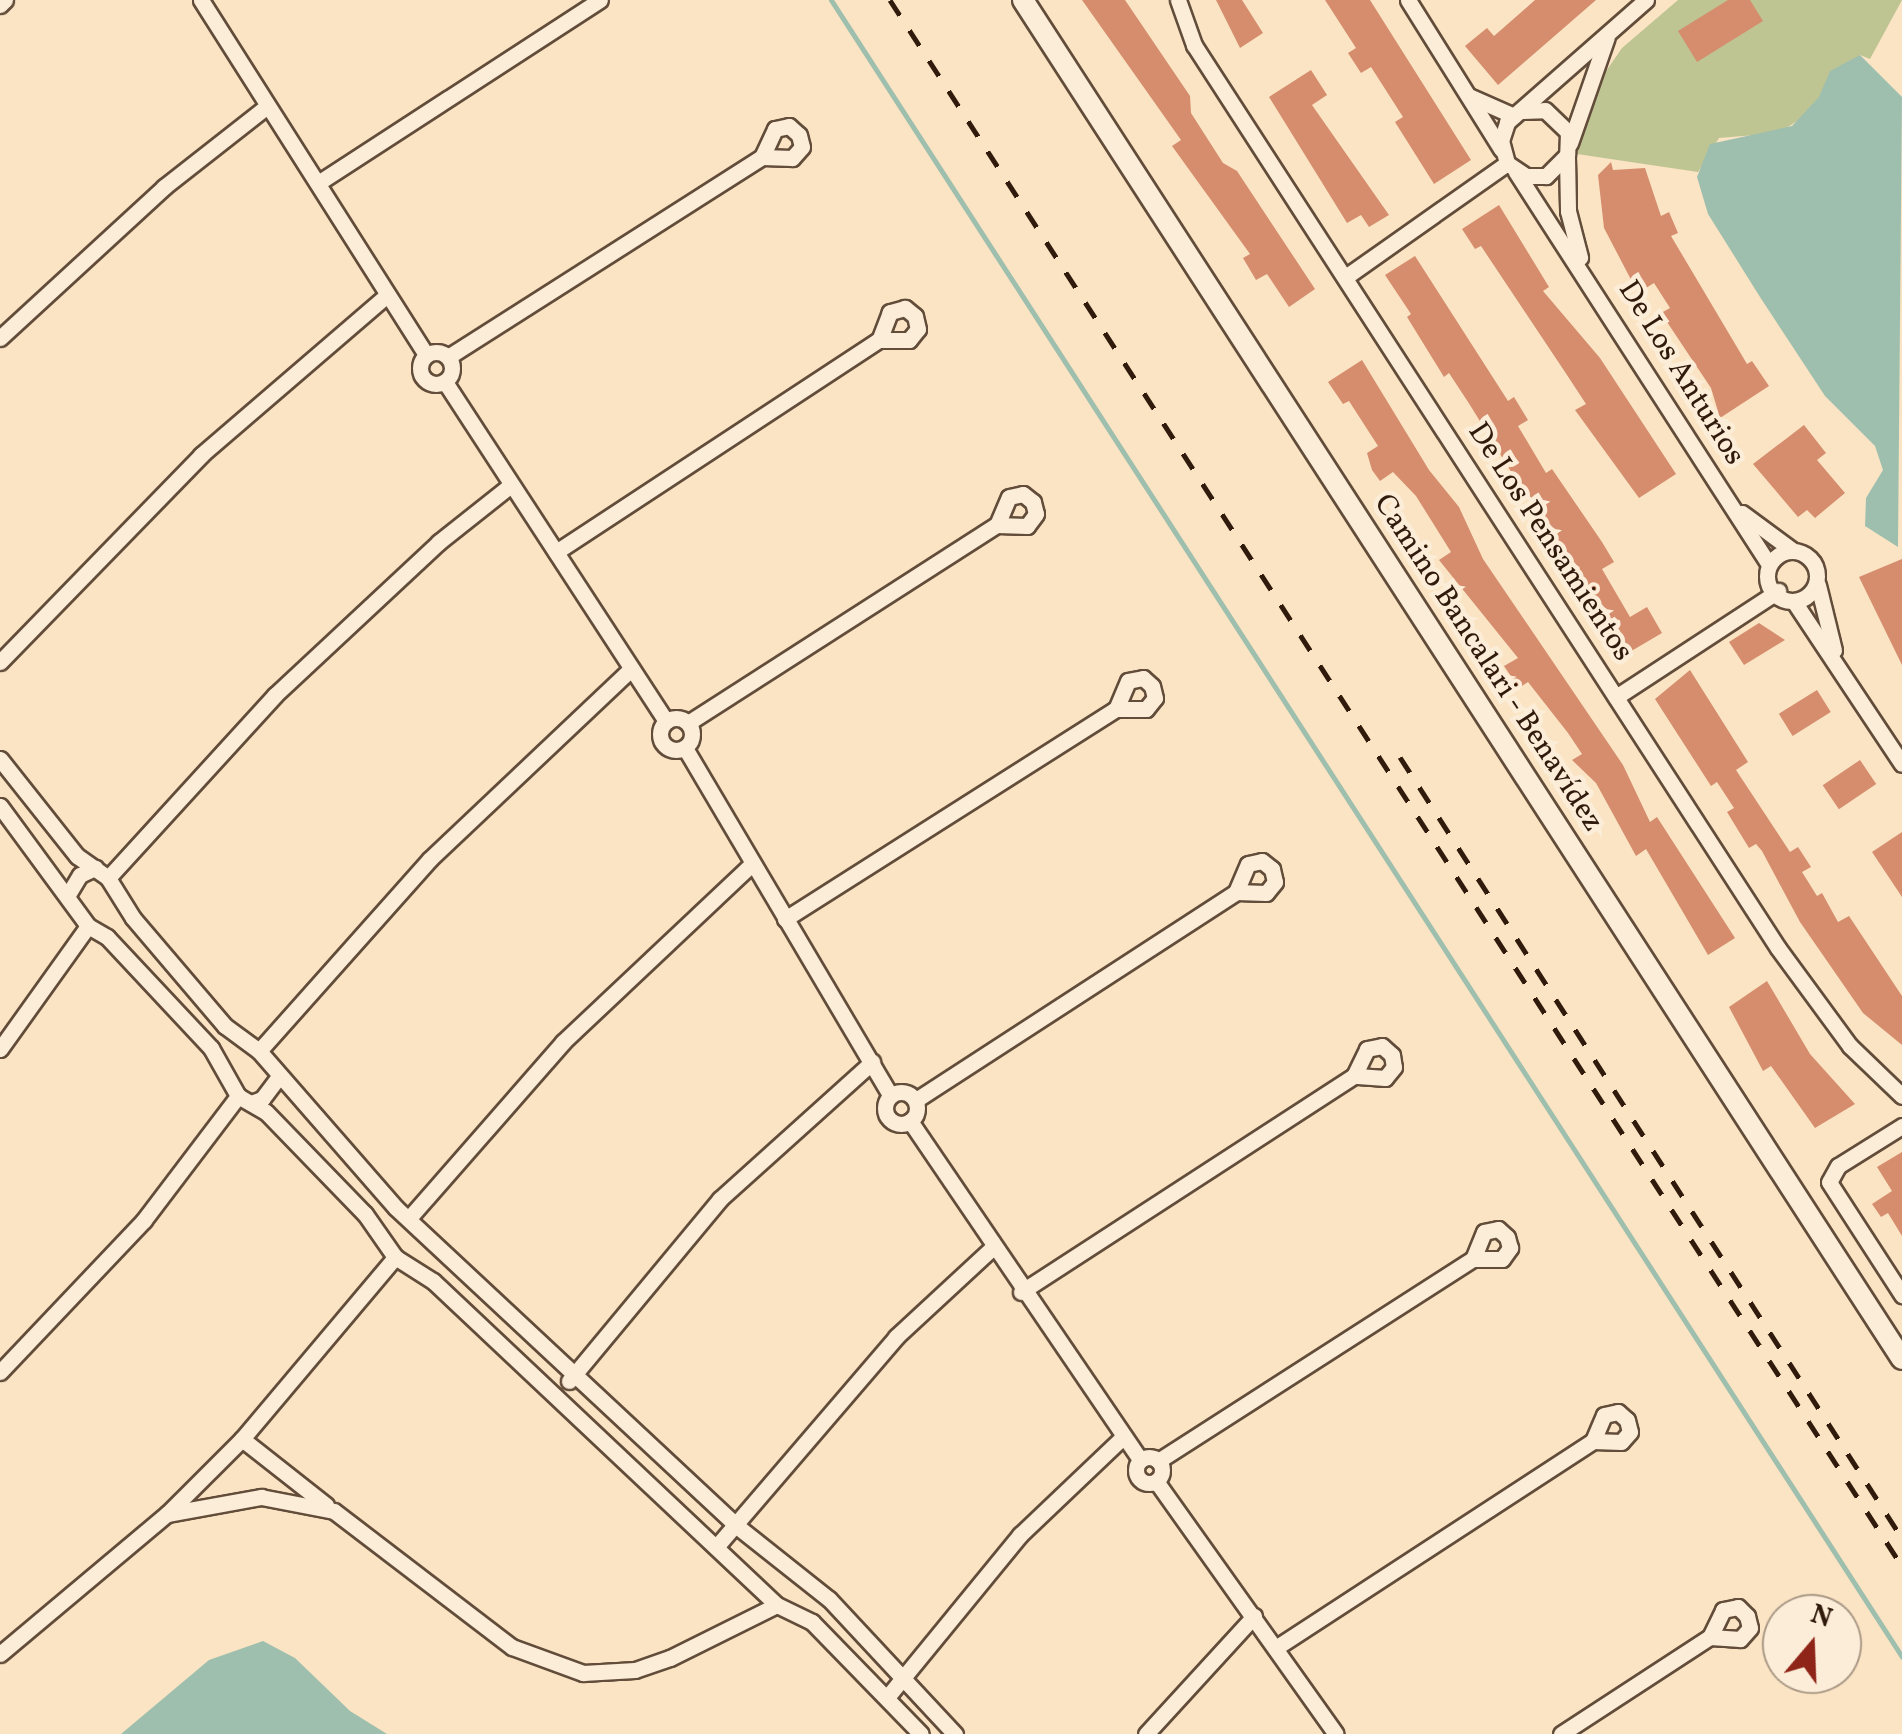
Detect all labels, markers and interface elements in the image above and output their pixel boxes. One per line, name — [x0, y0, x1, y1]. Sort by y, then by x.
street label: De Los Anturios — [1610, 274, 1752, 472]
street label: De Los Pensamientos — [1459, 416, 1641, 668]
street label: Camino Bancalari - Benavídez — [1365, 487, 1611, 839]
north arrow — [1762, 1594, 1862, 1694]
text: N — [1805, 1595, 1837, 1639]

